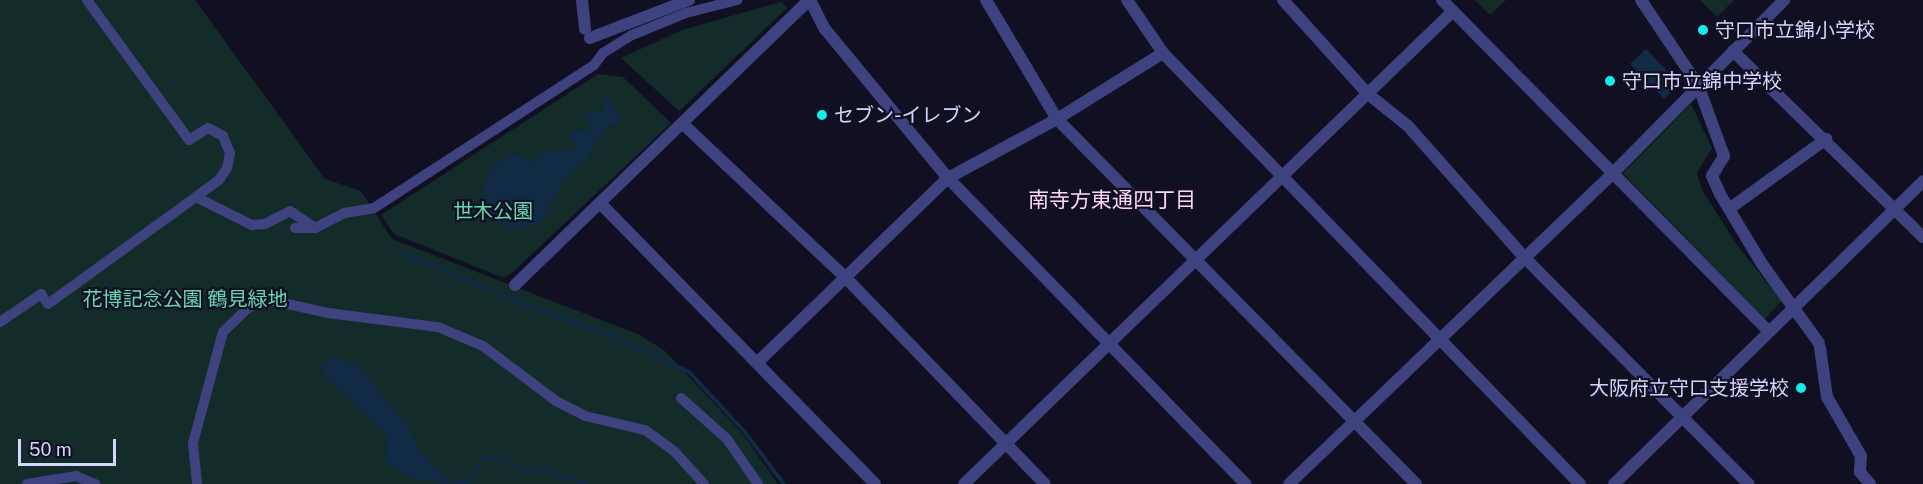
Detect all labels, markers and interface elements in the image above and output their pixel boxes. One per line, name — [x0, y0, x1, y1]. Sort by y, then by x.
place label: 守口市立錦小学校 — [1715, 18, 1875, 42]
marker: 守口市立錦小学校 — [1696, 23, 1710, 37]
place label: 守口市立錦中学校 — [1622, 69, 1782, 93]
marker: 守口市立錦中学校 — [1603, 74, 1617, 88]
place label: セブン-イレブン — [834, 103, 982, 127]
marker: セブン-イレブン — [815, 108, 829, 122]
district label: 南寺方東通四丁目 — [1028, 187, 1196, 213]
park label: 世木公園 — [453, 199, 533, 223]
park label: 花博記念公園 鶴見緑地 — [83, 287, 287, 311]
place label: 大阪府立守口支援学校 — [1589, 376, 1789, 400]
marker: 大阪府立守口支援学校 — [1794, 381, 1808, 395]
scale bar — [21, 427, 118, 465]
text: 50 m — [29, 439, 72, 460]

